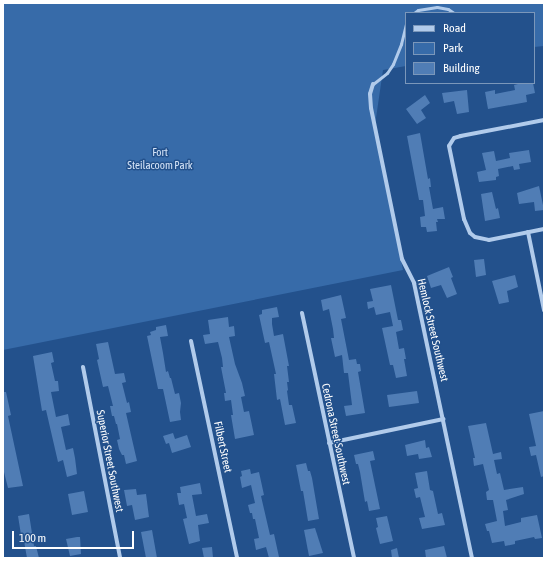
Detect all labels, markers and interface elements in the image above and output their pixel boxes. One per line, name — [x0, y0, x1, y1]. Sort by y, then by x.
legend — [405, 12, 535, 84]
text: Road — [443, 21, 466, 35]
text: Park — [443, 41, 463, 55]
text: Building — [443, 61, 480, 75]
park label: Fort Steilacoom Park — [127, 146, 193, 172]
street label: Hemlock Street Southwest — [415, 277, 451, 383]
street label: Cedrona Street Southwest — [319, 382, 353, 486]
street label: Superior Street Southwest — [94, 409, 126, 513]
street label: Filbert Street — [211, 420, 235, 474]
scale bar — [14, 523, 136, 549]
text: 100 m — [19, 531, 46, 545]

